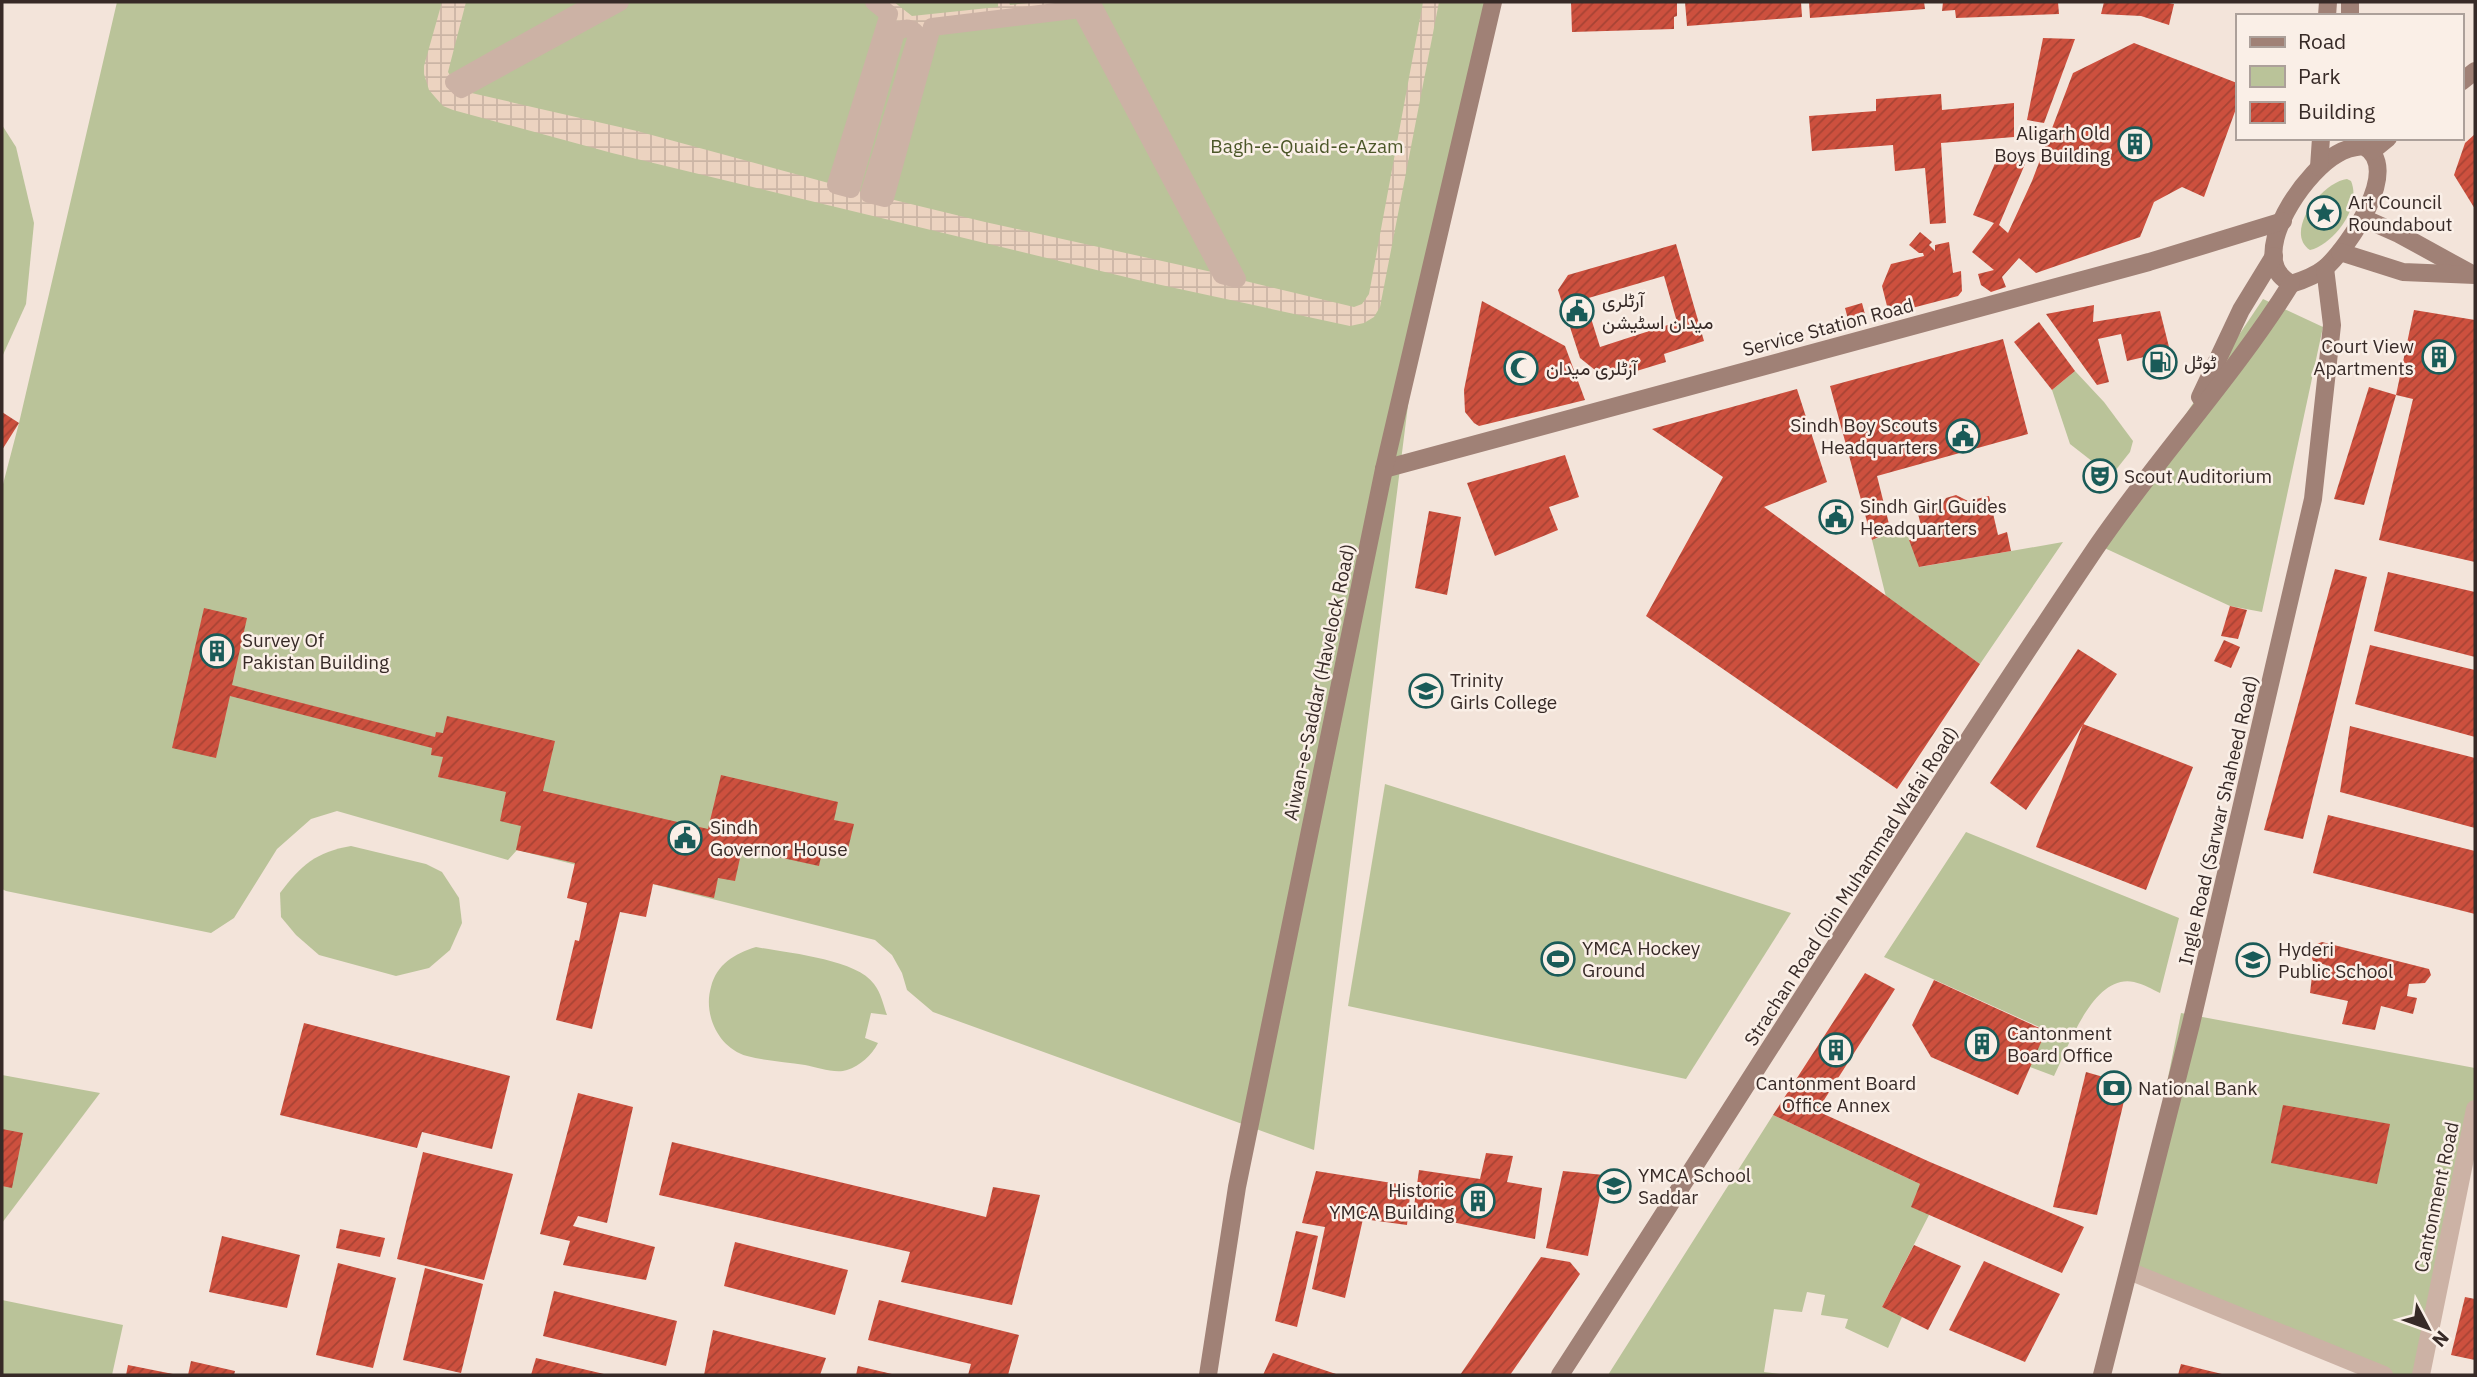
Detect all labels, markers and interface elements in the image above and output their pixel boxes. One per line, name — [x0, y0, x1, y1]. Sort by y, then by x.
legend — [2236, 14, 2463, 140]
text: Road — [2298, 27, 2346, 55]
text: Park — [2298, 62, 2341, 90]
text: Building — [2298, 97, 2375, 125]
place label: Aligarh Old Boys Building — [1994, 121, 2110, 167]
building icon: Aligarh Old Boys Building — [2116, 125, 2154, 163]
park label: Bagh-e-Quaid-e-Azam — [1210, 134, 1404, 158]
place label: Art Council Roundabout — [2348, 190, 2452, 236]
place icon: Art Council Roundabout — [2305, 194, 2343, 232]
place label: آرٹلری میدان اسٹیشن — [1602, 288, 1713, 334]
public building icon: آرٹلری میدان اسٹیشن — [1558, 292, 1596, 330]
street label: Service Station Road — [1740, 293, 1916, 361]
place label: Court View Apartments — [2313, 334, 2414, 380]
building icon: Court View Apartments — [2420, 338, 2458, 376]
fuel station icon: ٹوٹل — [2141, 343, 2179, 381]
mosque icon: آرٹلری میدان — [1502, 349, 1540, 387]
place label: ٹوٹل — [2184, 350, 2217, 374]
place label: آرٹلری میدان — [1546, 356, 1638, 380]
place label: Sindh Boy Scouts Headquarters — [1790, 413, 1938, 459]
public building icon: Sindh Boy Scouts Headquarters — [1944, 417, 1982, 455]
theatre icon: Scout Auditorium — [2081, 457, 2119, 495]
place label: Scout Auditorium — [2124, 464, 2272, 488]
place label: Sindh Girl Guides Headquarters — [1860, 494, 2007, 540]
public building icon: Sindh Girl Guides Headquarters — [1817, 498, 1855, 536]
street label: Aiwan-e-Saddar (Havelock Road) — [1278, 542, 1360, 822]
place label: Survey Of Pakistan Building — [242, 628, 389, 674]
building icon: Survey Of Pakistan Building — [198, 632, 236, 670]
place label: Trinity Girls College — [1450, 668, 1557, 714]
school or university icon: Trinity Girls College — [1407, 672, 1445, 710]
street label: Ingle Road (Sarwar Shaheed Road) — [2173, 673, 2263, 967]
street label: Strachan Road (Din Muhammad Wafai Road) — [1738, 722, 1964, 1050]
place label: Sindh Governor House — [710, 815, 848, 861]
public building icon: Sindh Governor House — [666, 819, 704, 857]
place label: YMCA Hockey Ground — [1582, 936, 1701, 982]
place label: Hyderi Public School — [2278, 937, 2393, 983]
sports icon: YMCA Hockey Ground — [1539, 940, 1577, 978]
school or university icon: Hyderi Public School — [2234, 941, 2272, 979]
place label: Cantonment Board Office — [2007, 1021, 2113, 1067]
building icon: Cantonment Board Office — [1963, 1025, 2001, 1063]
building icon: Cantonment Board Office Annex — [1817, 1031, 1855, 1069]
bank icon: National Bank — [2095, 1069, 2133, 1107]
place label: Cantonment Board Office Annex — [1756, 1071, 1916, 1117]
place label: National Bank — [2138, 1076, 2258, 1100]
street label: Cantonment Road — [2408, 1119, 2464, 1275]
place label: YMCA School Saddar — [1638, 1163, 1751, 1209]
school or university icon: YMCA School Saddar — [1595, 1167, 1633, 1205]
place label: Historic YMCA Building — [1329, 1178, 1454, 1224]
building icon: Historic YMCA Building — [1459, 1182, 1497, 1220]
north arrow — [2393, 1293, 2463, 1363]
text: N — [2427, 1326, 2454, 1352]

